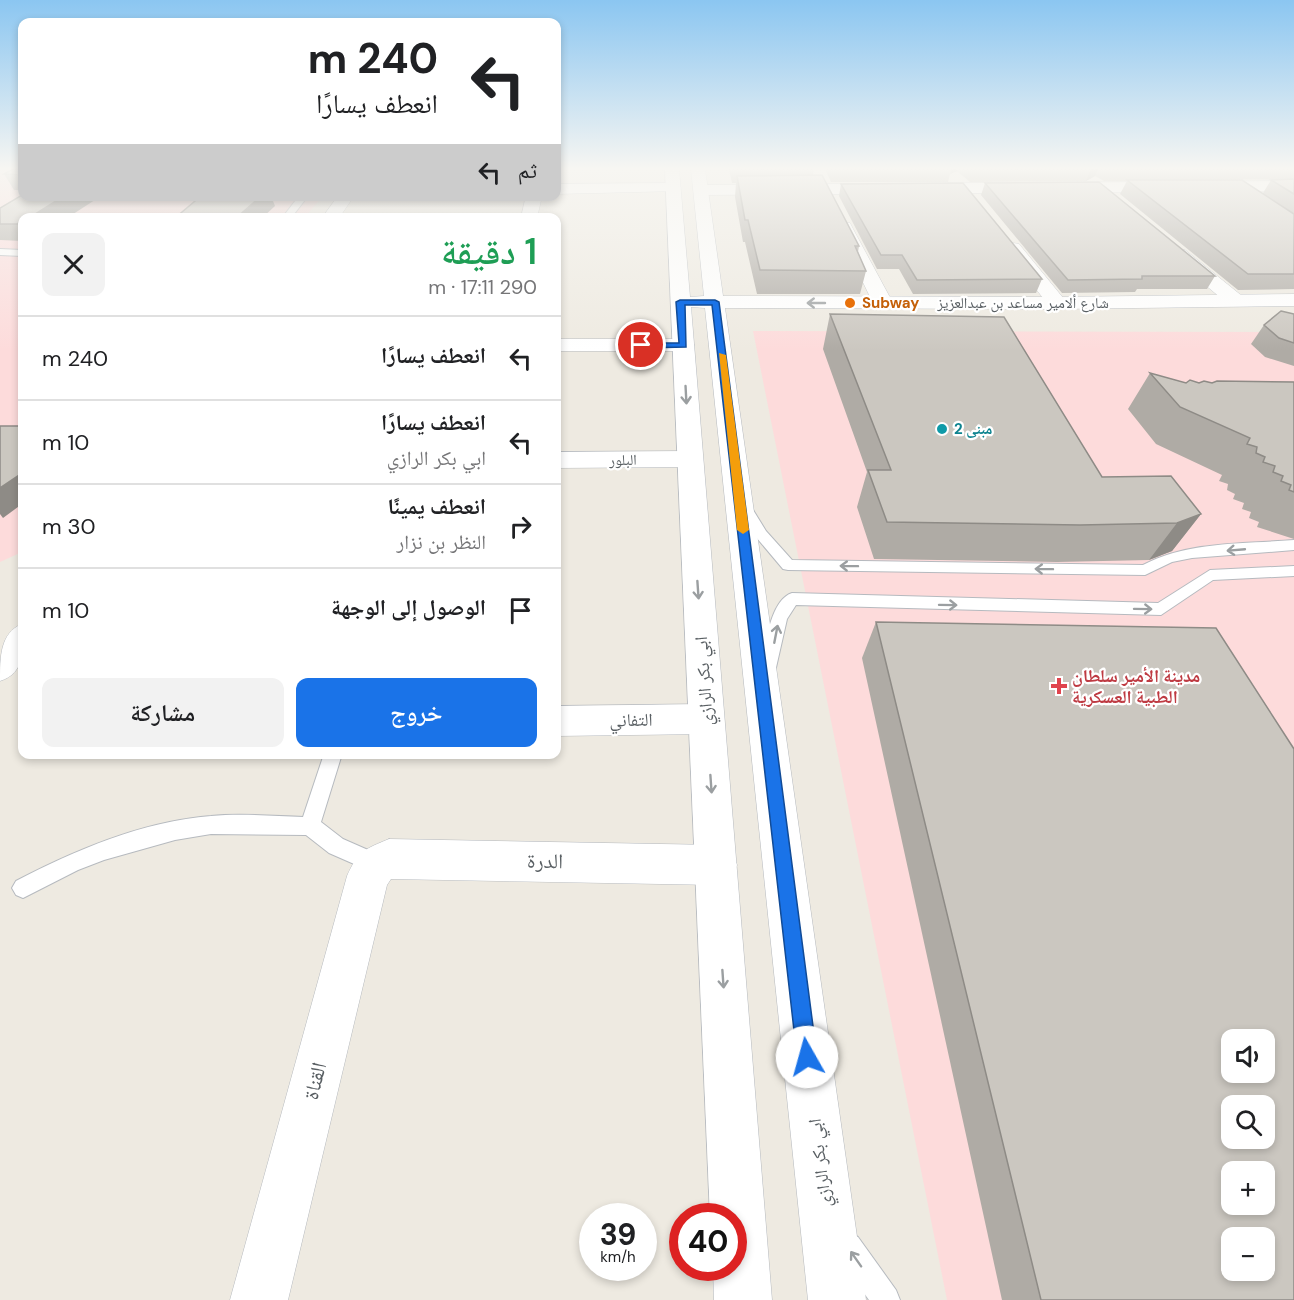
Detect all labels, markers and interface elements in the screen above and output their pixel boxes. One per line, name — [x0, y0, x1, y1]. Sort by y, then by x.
text: 240 m — [308, 31, 438, 86]
icon: left — [459, 42, 537, 120]
text: انعطف يسارًا — [316, 86, 438, 121]
icon: left — [473, 156, 506, 189]
text: ثم — [518, 156, 537, 185]
text: 1 دقيقة — [441, 228, 537, 275]
button: close — [42, 233, 105, 296]
text: 290 m · 17:11 — [428, 274, 537, 300]
place label: Subway — [862, 293, 919, 313]
street label: شارع ألامير مساعد بن عبدالعزيز — [936, 293, 1109, 313]
marker: Subway — [843, 296, 857, 310]
one-way arrow — [806, 297, 826, 309]
pin — [615, 319, 666, 370]
icon: arrive — [624, 328, 657, 361]
text: انعطف يسارًا — [381, 341, 486, 370]
icon: left — [504, 342, 537, 375]
text: 240 m — [42, 344, 108, 373]
one-way arrow — [681, 385, 692, 405]
text: انعطف يسارًا — [381, 408, 486, 437]
place label: مبنى 2 — [954, 419, 992, 439]
marker: مبنى 2 — [935, 422, 949, 436]
icon: left — [504, 426, 537, 459]
text: 10 m — [42, 428, 89, 457]
text: ابي بكر الرازي — [387, 445, 486, 471]
street label: البلور — [608, 450, 637, 470]
text: انعطف يمينًا — [388, 492, 486, 521]
icon: right — [504, 510, 537, 543]
text: 30 m — [42, 512, 96, 541]
text: النظر بن نزار — [397, 529, 486, 555]
one-way arrow — [1226, 545, 1246, 556]
one-way arrow — [840, 560, 860, 572]
one-way arrow — [1035, 563, 1055, 575]
one-way arrow — [693, 579, 704, 599]
text: الوصول إلى الوجهة — [331, 593, 486, 622]
icon: arrive — [504, 594, 537, 627]
text: 10 m — [42, 596, 89, 625]
one-way arrow — [937, 599, 957, 611]
one-way arrow — [1132, 603, 1152, 615]
one-way arrow — [771, 625, 782, 644]
street label: ابي بكر الرازي — [689, 635, 722, 726]
place label: مدينة الأمير سلطان الطبية العسكرية — [1072, 664, 1200, 709]
marker: مدينة الأمير سلطان الطبية العسكرية — [1050, 677, 1068, 695]
button: مشاركة — [42, 678, 284, 747]
button: خروج — [296, 678, 537, 747]
street label: التفاني — [609, 708, 653, 735]
one-way arrow — [705, 774, 716, 794]
street label: الدرة — [527, 847, 563, 875]
one-way arrow — [717, 968, 728, 988]
position arrow — [775, 1025, 839, 1089]
map controls — [1221, 1029, 1275, 1281]
button: sound — [1221, 1029, 1275, 1083]
street label: القناة — [297, 1059, 333, 1103]
button: search — [1221, 1095, 1275, 1149]
street label: ابي بكر الرازي — [803, 1117, 840, 1209]
button: + — [1221, 1161, 1275, 1215]
speed limit sign: 40 — [669, 1203, 747, 1281]
text: 39 — [600, 1215, 636, 1254]
button: − — [1221, 1227, 1275, 1281]
text: km/h — [600, 1247, 636, 1267]
one-way arrow — [850, 1251, 862, 1267]

